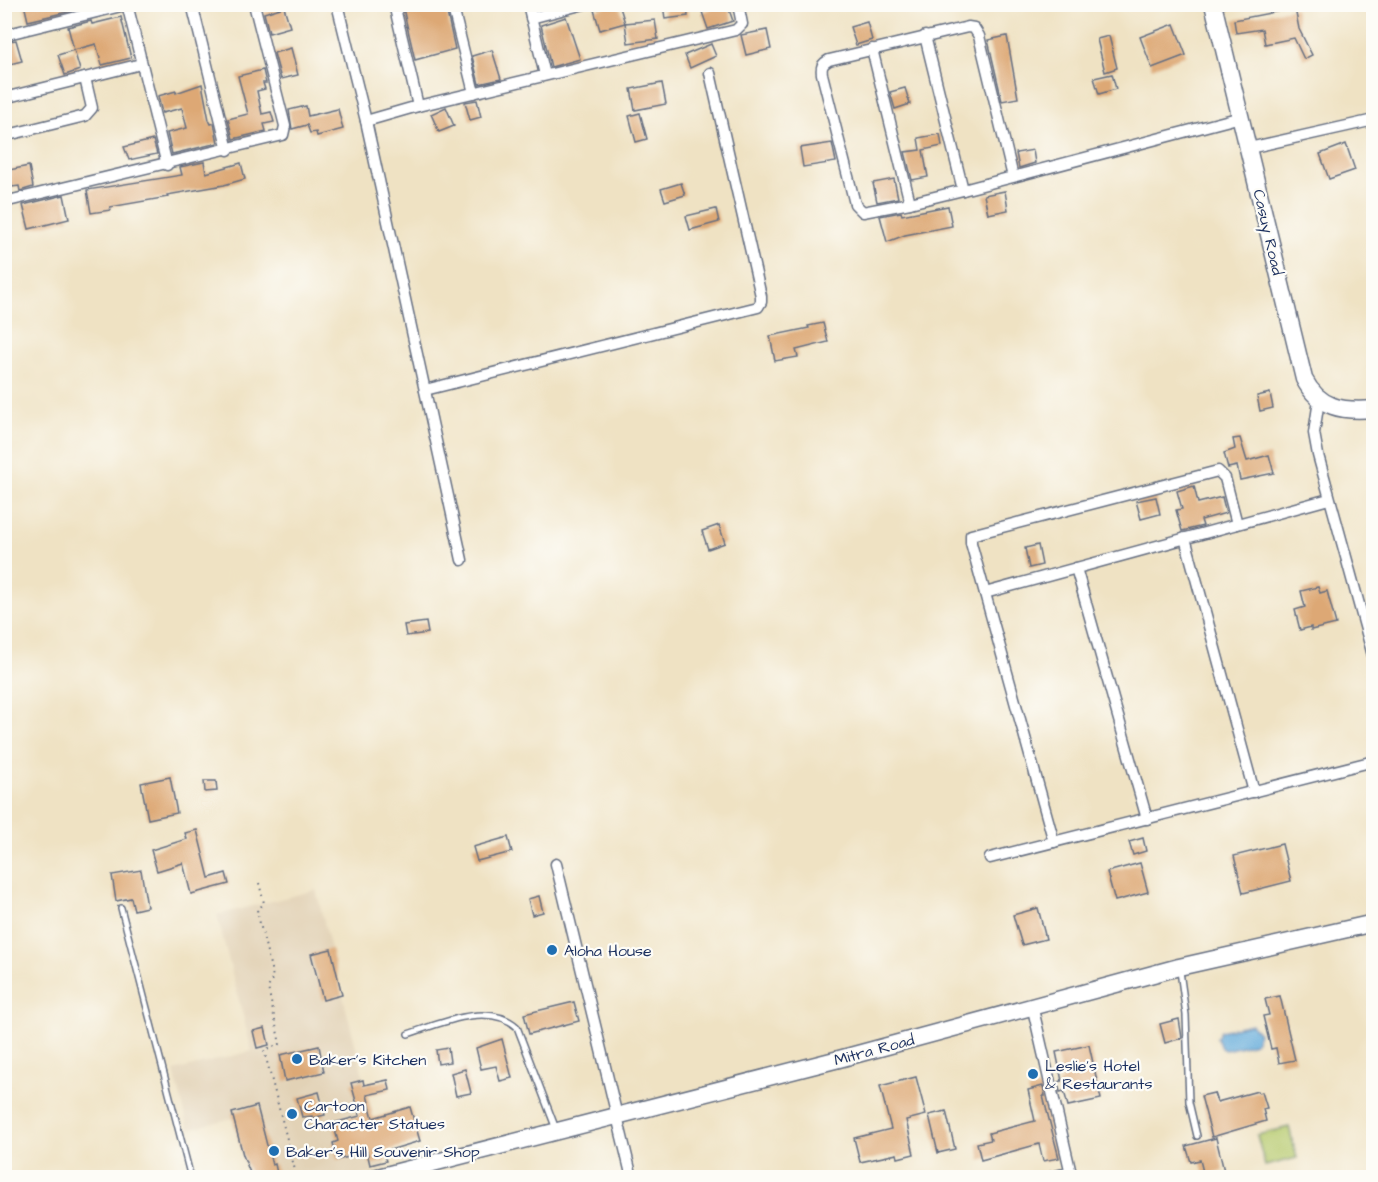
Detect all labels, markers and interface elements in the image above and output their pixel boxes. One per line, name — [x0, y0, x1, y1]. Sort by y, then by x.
street label: Casuy Road — [1246, 187, 1289, 278]
place label: Aloha House — [564, 940, 652, 962]
marker: Aloha House — [545, 943, 559, 957]
street label: Mitra Road — [832, 1029, 917, 1071]
place label: Baker's Kitchen — [309, 1049, 426, 1071]
marker: Baker's Kitchen — [290, 1052, 304, 1066]
place label: Leslie's Hotel & Restaurants — [1045, 1055, 1152, 1095]
marker: Leslie's Hotel & Restaurants — [1026, 1067, 1040, 1081]
place label: Cartoon Character Statues — [304, 1095, 445, 1135]
marker: Cartoon Character Statues — [285, 1107, 299, 1121]
place label: Baker's Hill Souvenir Shop — [286, 1141, 480, 1163]
marker: Baker's Hill Souvenir Shop — [267, 1144, 281, 1158]

